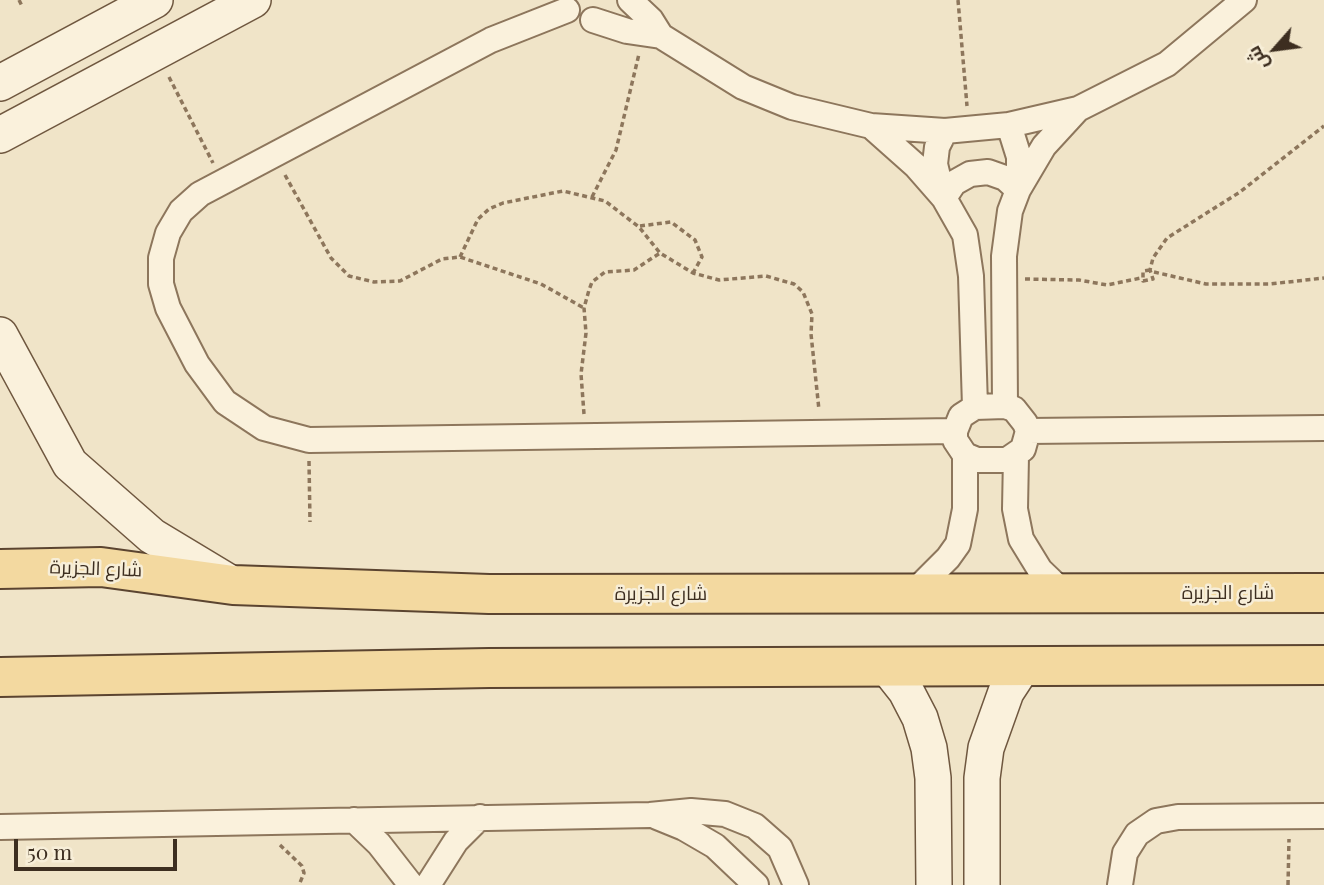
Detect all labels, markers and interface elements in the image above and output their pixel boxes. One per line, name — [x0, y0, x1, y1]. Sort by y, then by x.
north arrow — [1240, 14, 1310, 84]
text: ش — [1239, 42, 1274, 76]
street label: شارع الجزيرة — [49, 556, 143, 582]
street label: شارع الجزيرة — [1182, 582, 1274, 604]
street label: شارع الجزيرة — [615, 583, 707, 605]
scale bar — [18, 826, 180, 870]
text: 50 m — [27, 837, 72, 865]

